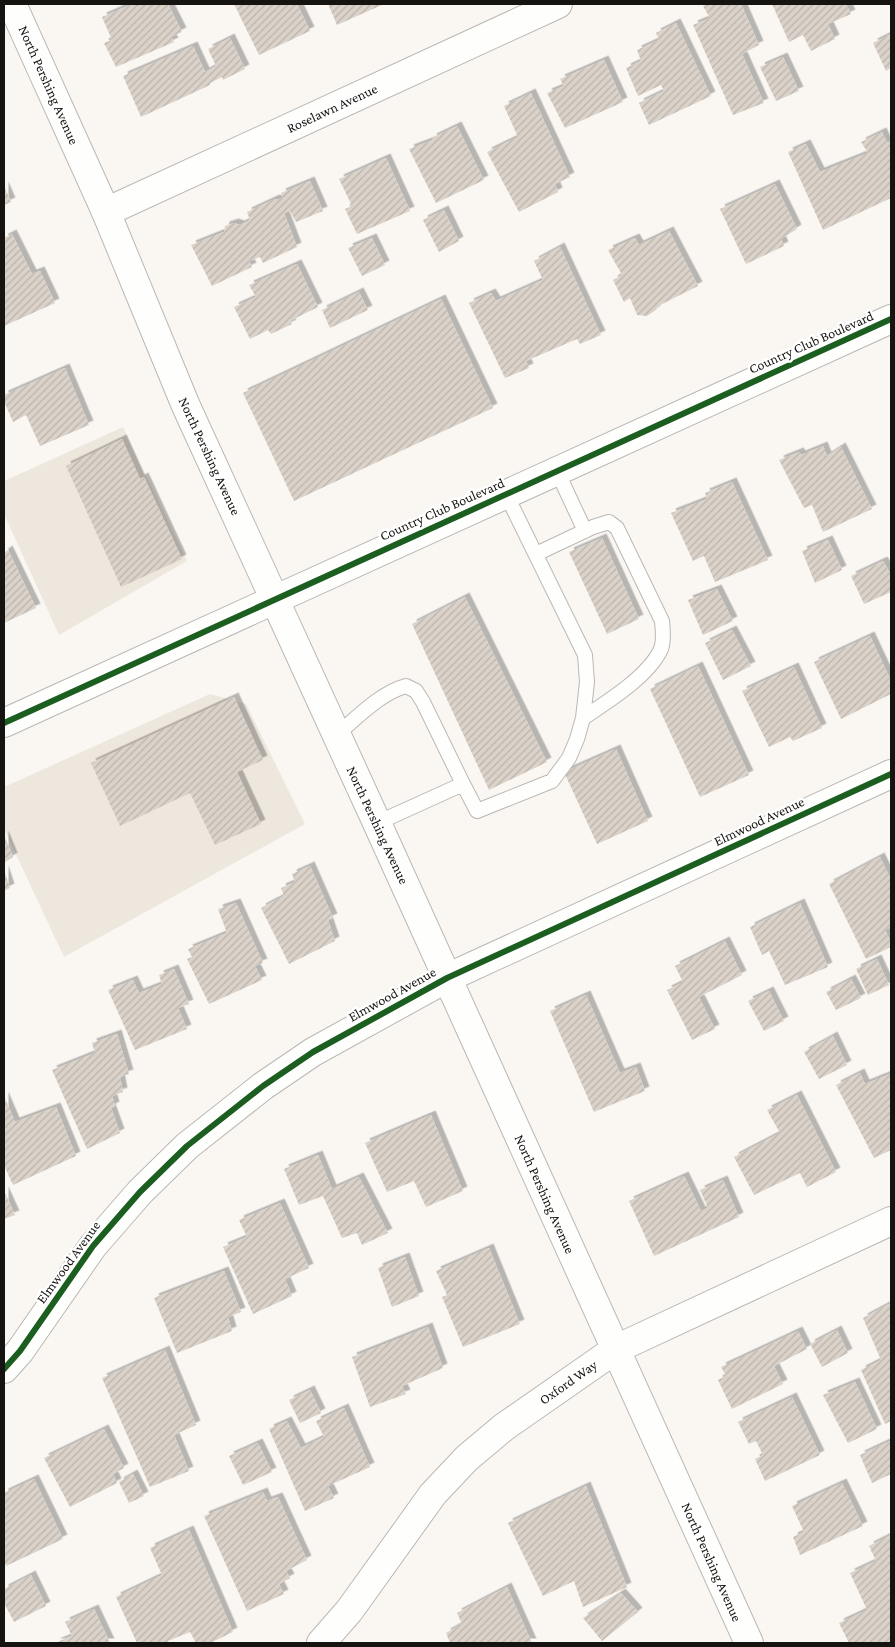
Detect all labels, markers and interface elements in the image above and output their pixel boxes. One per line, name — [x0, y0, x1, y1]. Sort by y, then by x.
street label: North Pershing Avenue — [16, 23, 82, 147]
street label: Roselawn Avenue — [284, 80, 380, 136]
street label: Country Club Boulevard — [746, 307, 876, 377]
street label: North Pershing Avenue — [176, 394, 244, 518]
street label: Country Club Boulevard — [377, 474, 507, 544]
street label: North Pershing Avenue — [344, 763, 412, 887]
street label: Elmwood Avenue — [711, 793, 807, 849]
street label: Elmwood Avenue — [345, 963, 439, 1025]
street label: North Pershing Avenue — [512, 1132, 578, 1256]
street label: Elmwood Avenue — [33, 1218, 103, 1306]
street label: Oxford Way — [536, 1356, 600, 1408]
street label: North Pershing Avenue — [679, 1500, 745, 1624]

